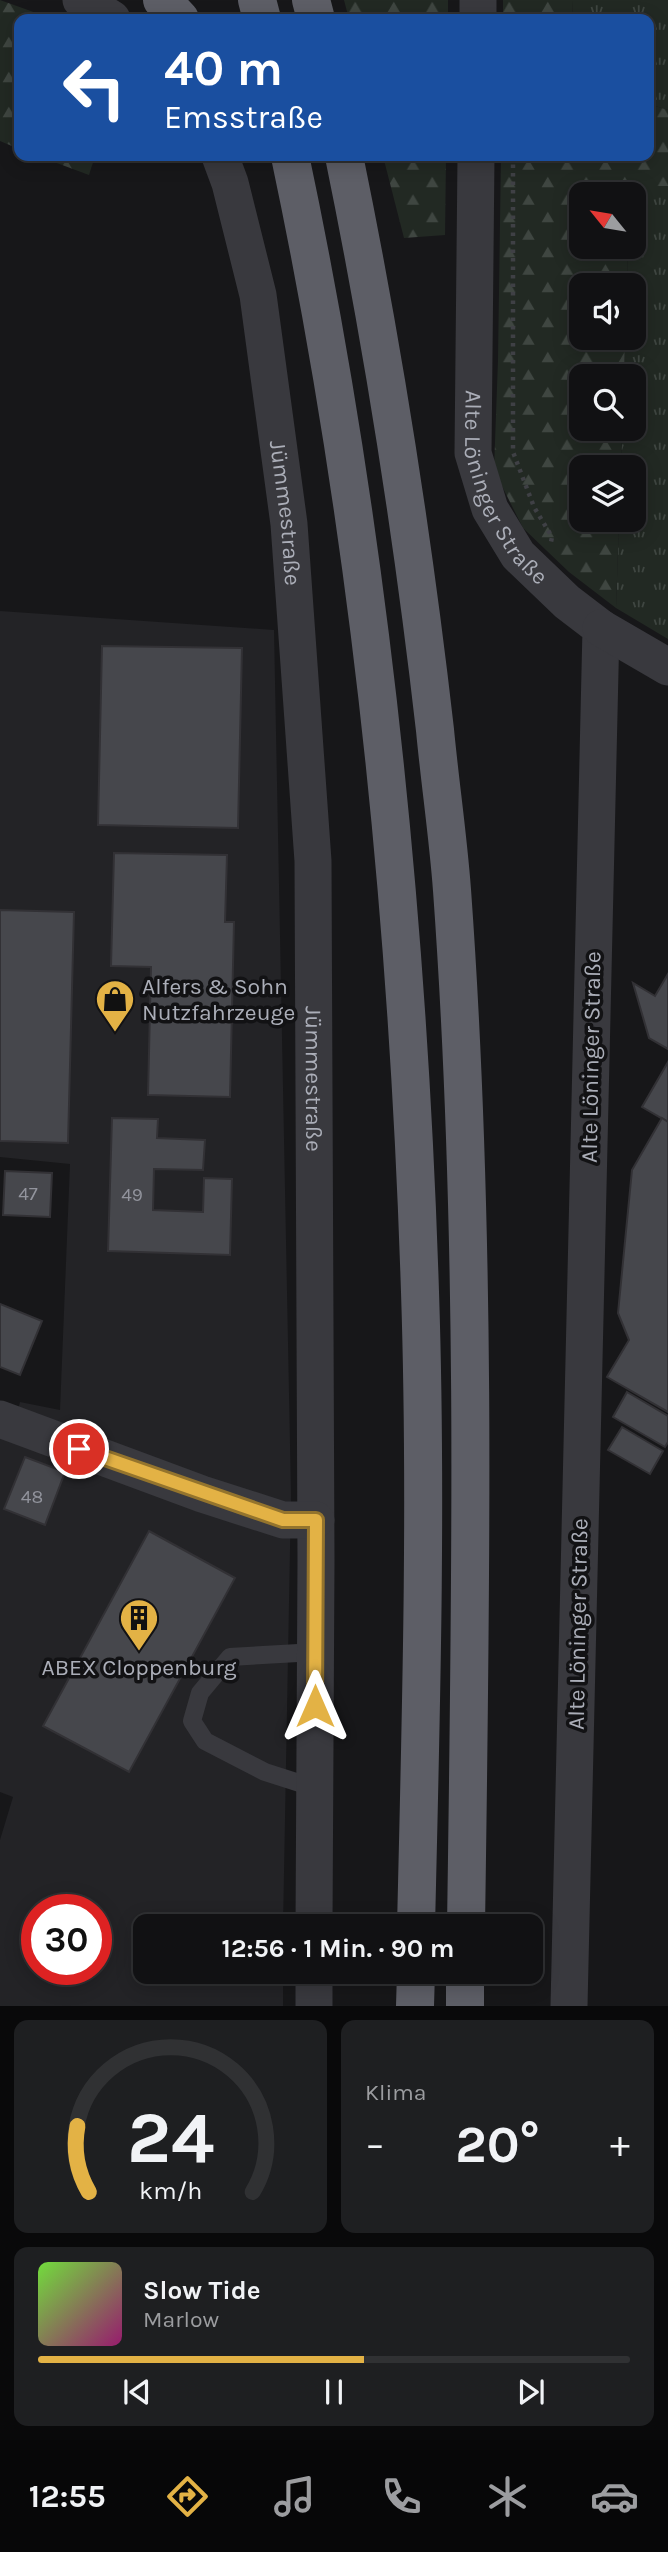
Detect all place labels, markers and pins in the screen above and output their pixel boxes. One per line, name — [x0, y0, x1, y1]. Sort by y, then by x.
place label: Alfers & Sohn Nutzfahrzeuge — [142, 973, 295, 1026]
shop icon: Alfers & Sohn Nutzfahrzeuge — [94, 978, 136, 1033]
pin — [49, 1419, 109, 1479]
building icon: ABEX Cloppenburg — [118, 1597, 160, 1652]
place label: ABEX Cloppenburg — [42, 1654, 236, 1681]

